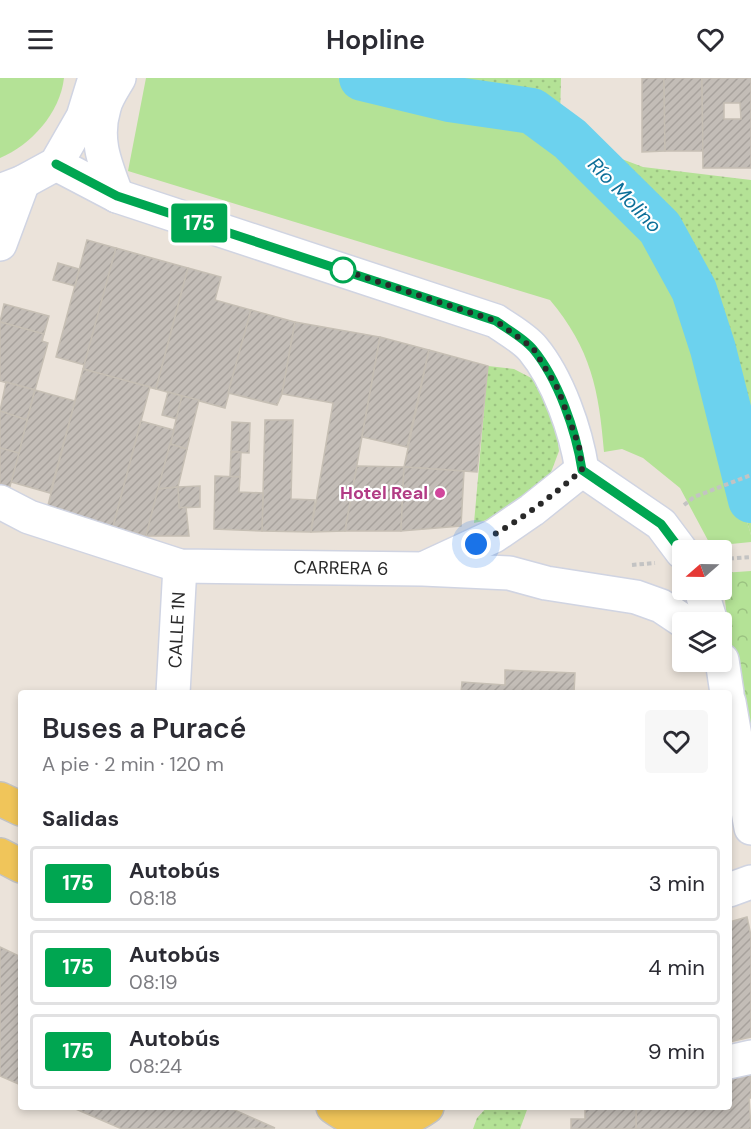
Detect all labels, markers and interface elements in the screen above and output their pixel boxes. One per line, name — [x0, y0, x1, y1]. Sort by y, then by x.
text: Hopline — [326, 22, 425, 57]
icon: menu — [24, 23, 57, 56]
icon: heart — [694, 23, 727, 56]
water label: Río Molino — [583, 152, 668, 238]
line badge: 175 — [164, 204, 234, 242]
text: 175 — [183, 209, 215, 237]
unlabelled marker — [330, 257, 356, 283]
place label: Hotel Real — [340, 481, 428, 505]
marker: Hotel Real — [433, 486, 447, 500]
your location — [461, 529, 491, 559]
north arrow — [672, 540, 732, 600]
map controls — [672, 540, 732, 672]
street label: CARRERA 6 — [293, 555, 389, 581]
street label: CALLE 1N — [163, 591, 191, 669]
button: layers — [672, 612, 732, 672]
text: Buses a Puracé — [42, 710, 246, 747]
button: heart — [645, 710, 708, 773]
text: A pie · 2 min · 120 m — [42, 751, 224, 777]
text: Salidas — [42, 804, 119, 833]
text: Autobús — [129, 856, 220, 885]
text: 175 — [62, 869, 94, 897]
text: 3 min — [649, 869, 705, 898]
text: 08:18 — [129, 885, 177, 911]
text: Autobús — [129, 940, 220, 969]
text: 175 — [62, 953, 94, 981]
text: 4 min — [648, 953, 705, 982]
text: 08:19 — [129, 969, 178, 995]
text: Autobús — [129, 1024, 220, 1053]
text: 175 — [62, 1037, 94, 1065]
text: 9 min — [648, 1037, 705, 1066]
text: 08:24 — [129, 1053, 182, 1079]

